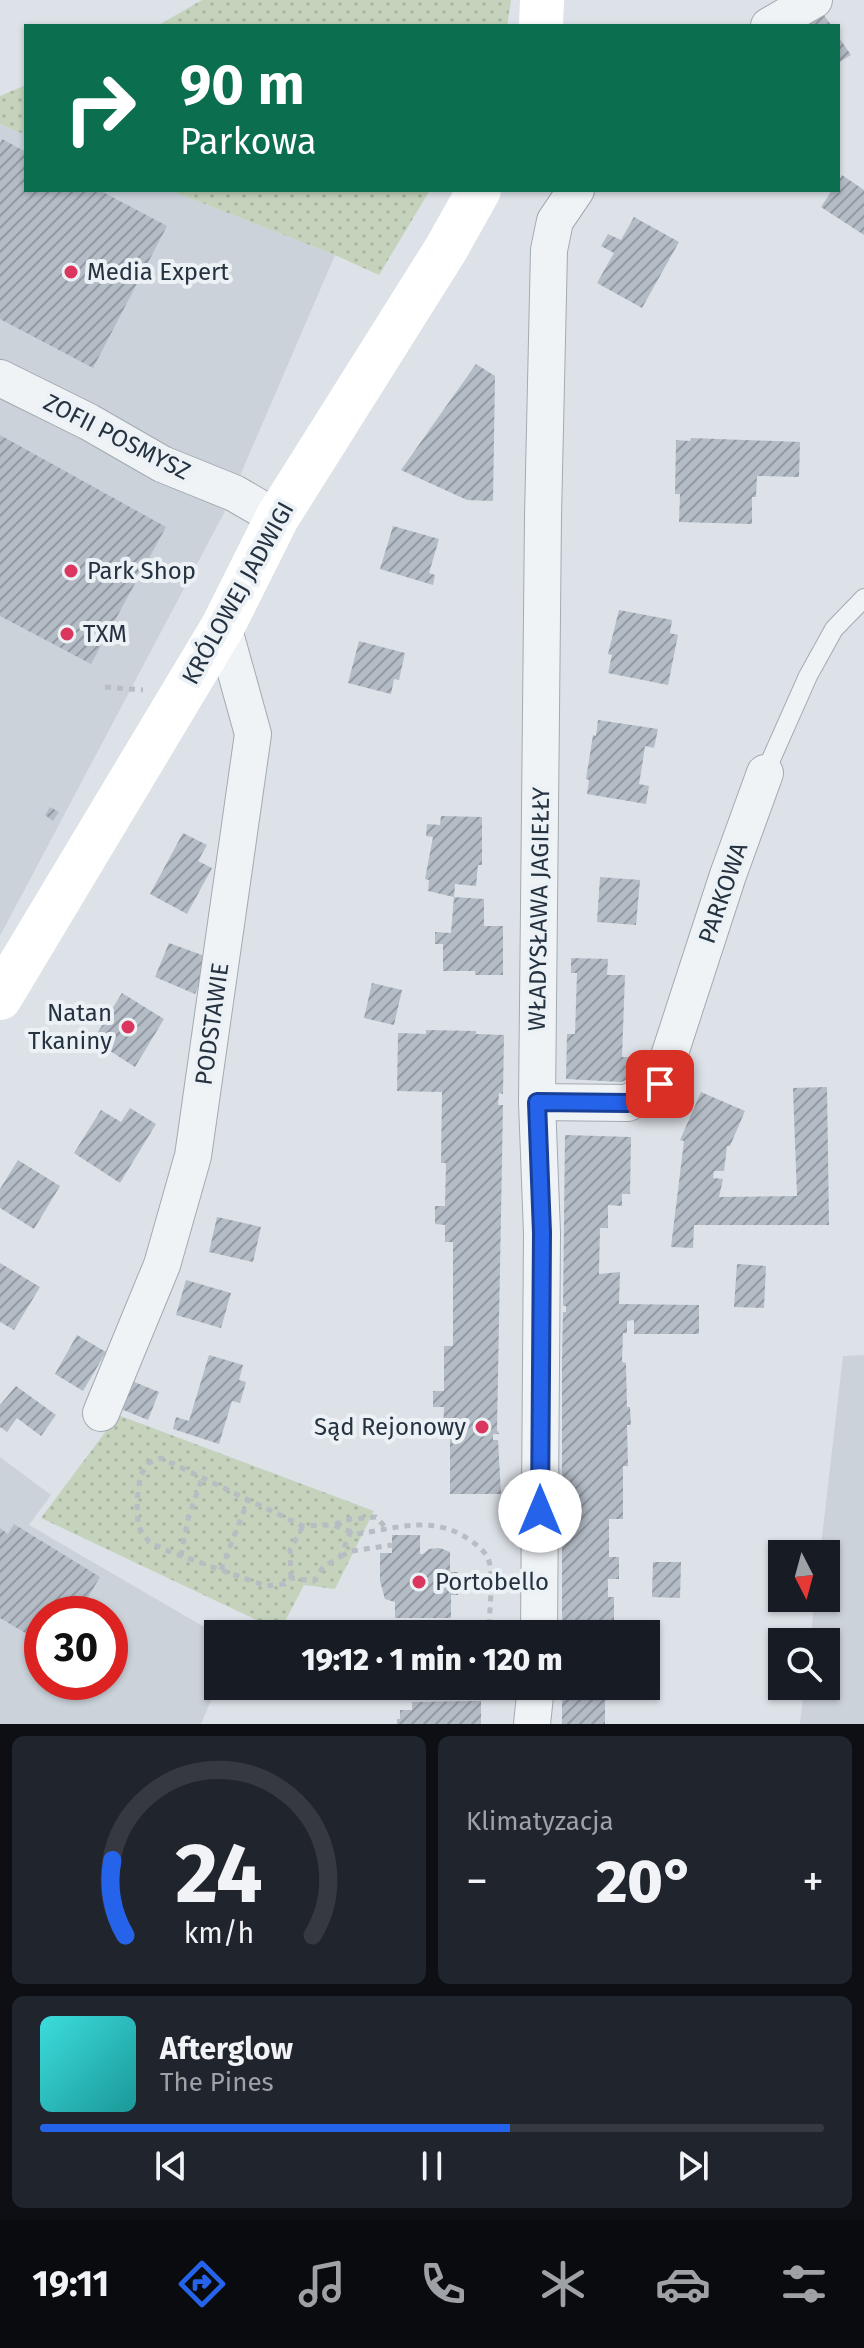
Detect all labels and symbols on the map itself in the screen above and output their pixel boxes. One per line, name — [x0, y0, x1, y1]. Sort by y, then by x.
place label: Media Expert — [87, 258, 229, 286]
marker: Media Expert — [62, 263, 80, 281]
street label: ZOFII POSMYSZ — [39, 388, 195, 486]
street label: KRÓLOWEJ JADWIGI — [175, 496, 300, 689]
place label: Park Shop — [87, 557, 196, 585]
marker: Park Shop — [62, 562, 80, 580]
place label: TXM — [83, 620, 127, 648]
marker: TXM — [58, 625, 76, 643]
street label: WŁADYSŁAWA JAGIEŁŁY — [523, 786, 555, 1031]
street label: PARKOWA — [693, 839, 753, 947]
street label: PODSTAWIE — [190, 961, 234, 1087]
place label: Natan Tkaniny — [28, 999, 112, 1055]
marker: Natan Tkaniny — [119, 1018, 137, 1036]
pin — [626, 1050, 694, 1118]
place label: Sąd Rejonowy — [314, 1413, 466, 1441]
marker: Sąd Rejonowy — [473, 1418, 491, 1436]
position arrow — [498, 1469, 582, 1553]
north arrow — [768, 1540, 840, 1612]
place label: Portobello — [435, 1568, 549, 1596]
marker: Portobello — [410, 1573, 428, 1591]
speed limit sign: 30 — [24, 1596, 128, 1700]

